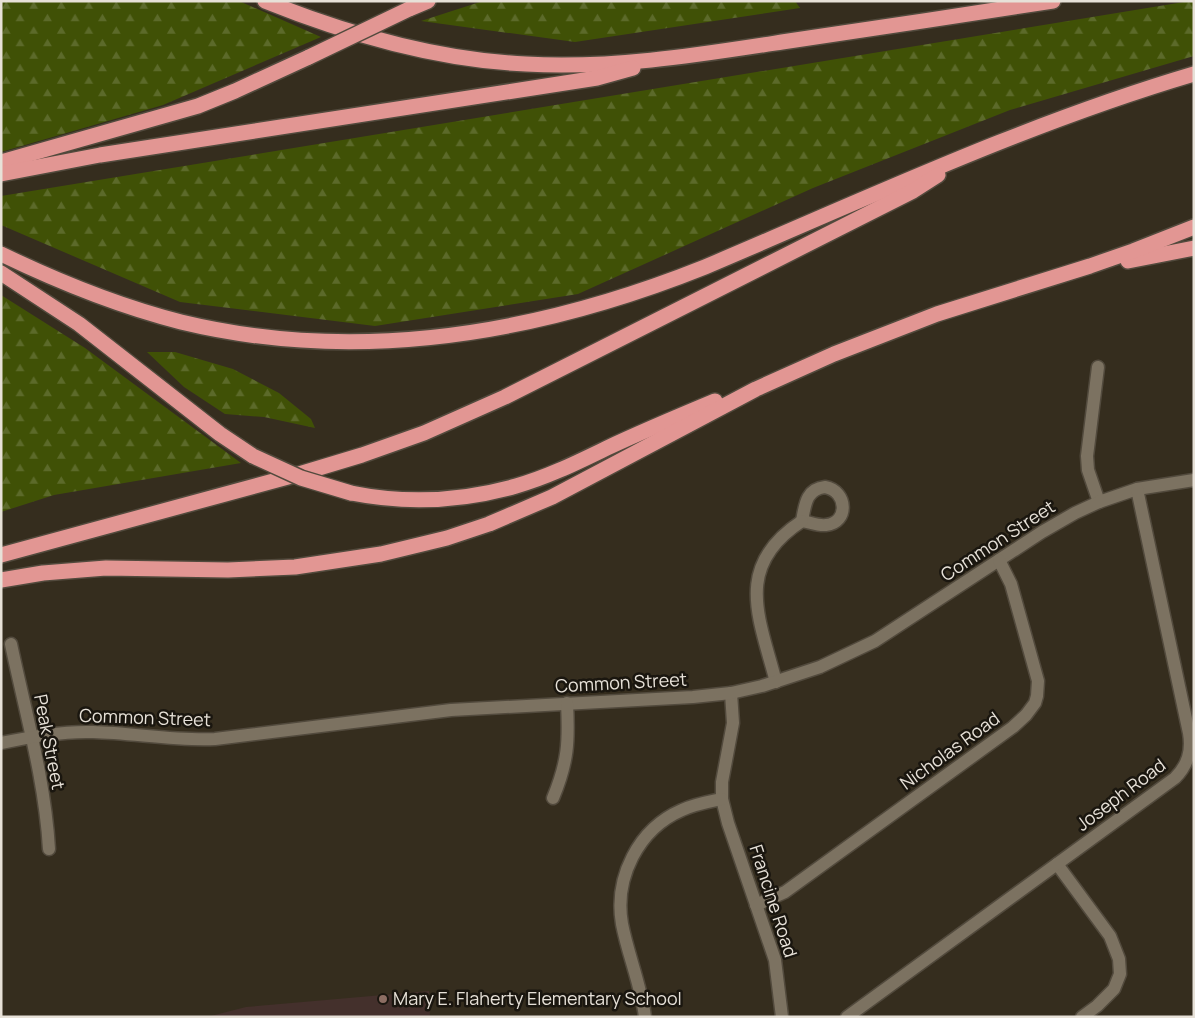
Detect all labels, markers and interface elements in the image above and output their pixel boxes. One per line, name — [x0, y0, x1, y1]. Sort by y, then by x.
street label: Common Street — [936, 494, 1059, 586]
street label: Common Street — [555, 667, 687, 697]
street label: Peak Street — [29, 692, 71, 791]
street label: Common Street — [79, 703, 211, 731]
street label: Nicholas Road — [895, 706, 1004, 795]
street label: Joseph Road — [1071, 753, 1170, 836]
street label: Francine Road — [744, 841, 803, 960]
place label: Mary E. Flaherty Elementary School — [393, 986, 682, 1010]
marker: Mary E. Flaherty Elementary School — [377, 993, 389, 1005]

